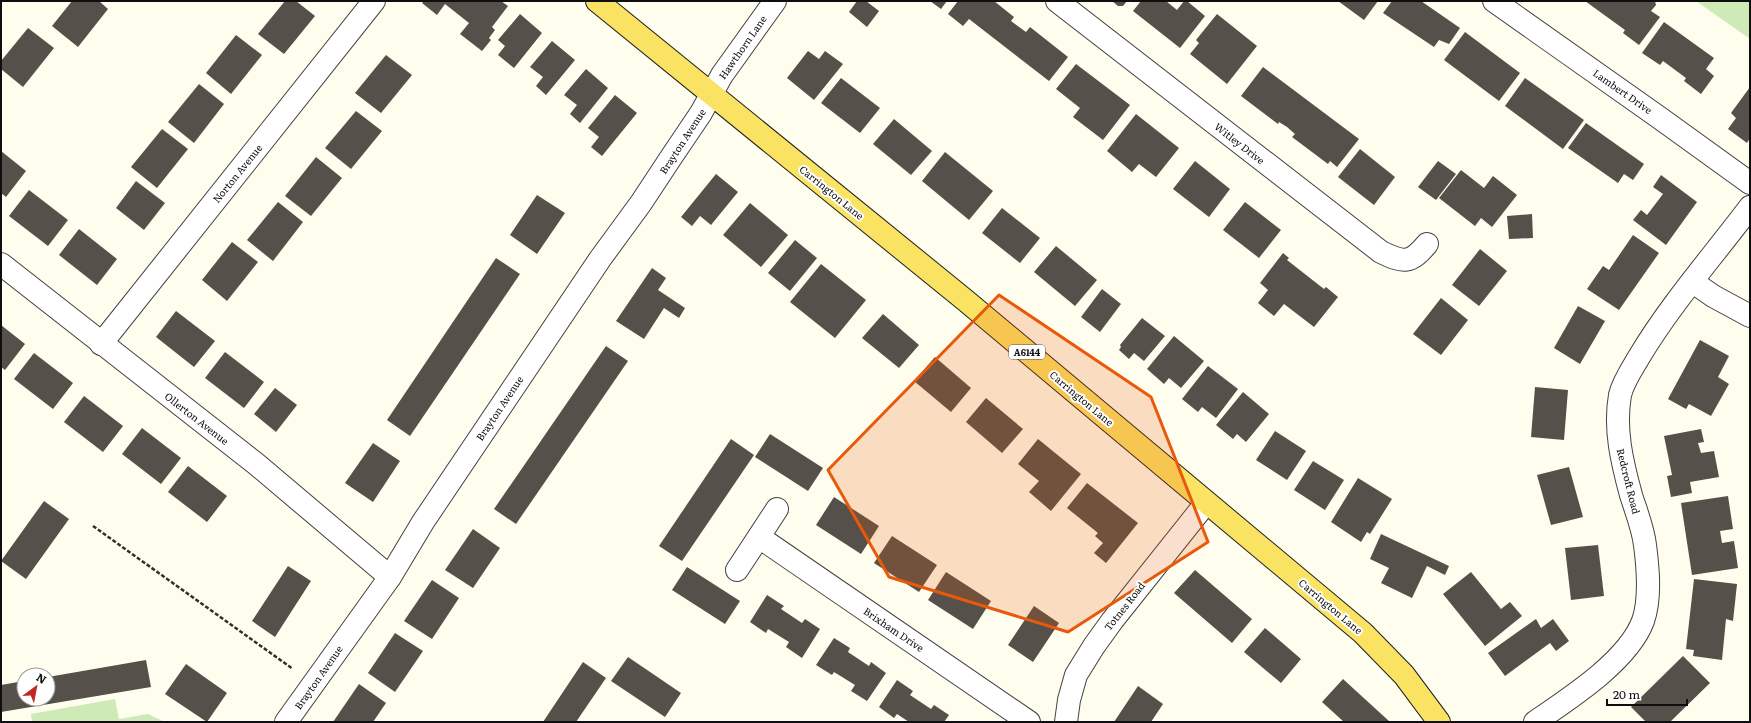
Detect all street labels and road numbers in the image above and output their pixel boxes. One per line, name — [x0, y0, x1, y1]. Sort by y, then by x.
street label: Hawthorn Lane — [714, 12, 770, 82]
street label: Lambert Drive — [1590, 65, 1656, 117]
street label: Brayton Avenue — [655, 105, 709, 177]
street label: Witley Drive — [1212, 119, 1268, 167]
street label: Norton Avenue — [209, 140, 265, 206]
street label: Carrington Lane — [797, 161, 867, 223]
road number: A6144 — [1009, 345, 1045, 359]
street label: Carrington Lane — [1047, 367, 1117, 429]
street label: Brayton Avenue — [472, 373, 526, 443]
street label: Ollerton Avenue — [162, 388, 232, 448]
street label: Redcroft Road — [1614, 447, 1644, 515]
street label: Carrington Lane — [1296, 575, 1366, 637]
street label: Totnes Road — [1100, 578, 1148, 634]
street label: Brixham Drive — [861, 603, 927, 655]
street label: Brayton Avenue — [290, 642, 346, 712]

